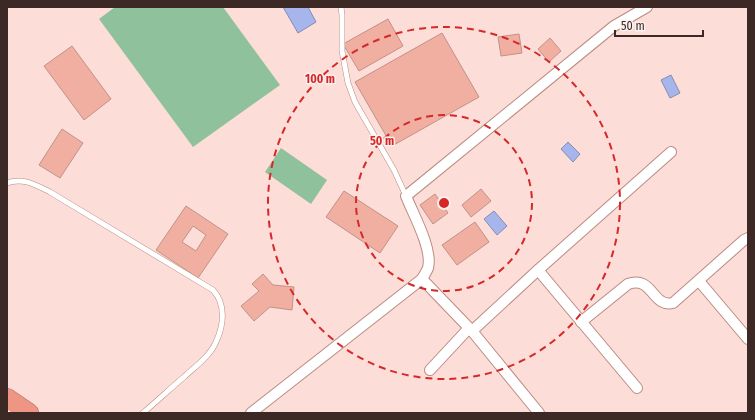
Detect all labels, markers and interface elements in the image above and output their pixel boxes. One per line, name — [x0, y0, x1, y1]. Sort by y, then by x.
scale bar — [615, 12, 703, 38]
text: 50 m — [621, 19, 645, 33]
text: 100 m — [305, 72, 335, 86]
text: 50 m — [370, 134, 394, 148]
centre of rings — [437, 196, 451, 210]

